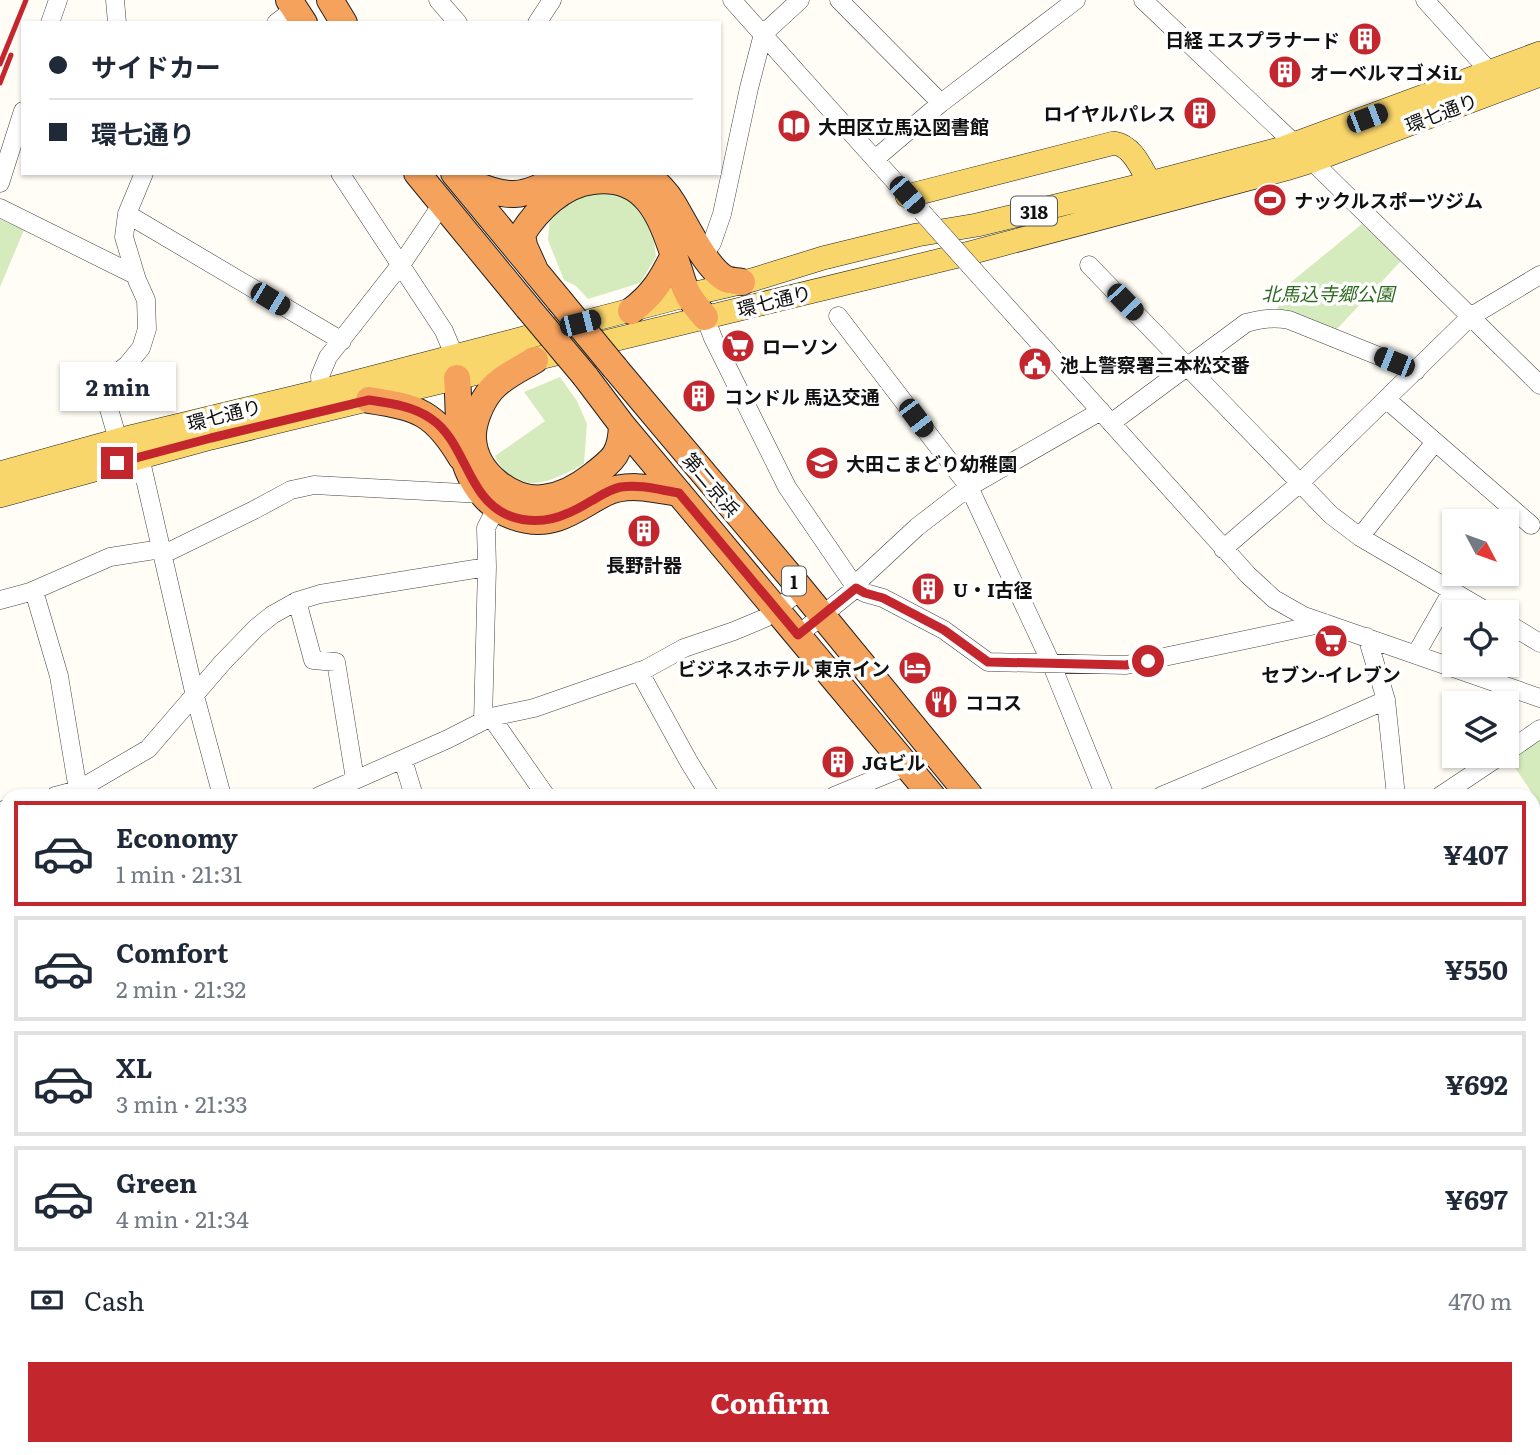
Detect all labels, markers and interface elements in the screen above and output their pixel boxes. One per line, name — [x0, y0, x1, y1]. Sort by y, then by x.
building icon: 日経 エスプラナード — [1346, 20, 1384, 58]
place label: 日経 エスプラナード — [1165, 25, 1340, 53]
text: サイドカー — [91, 46, 221, 85]
building icon: オーベルマゴメiL — [1266, 53, 1304, 91]
place label: オーベルマゴメiL — [1310, 58, 1462, 86]
street label: 環七通り — [1400, 85, 1482, 139]
building icon: ロイヤルパレス — [1181, 94, 1219, 132]
place label: ロイヤルパレス — [1044, 99, 1176, 127]
car — [1344, 101, 1391, 135]
library icon: 大田区立馬込図書館 — [775, 107, 813, 145]
place label: 大田区立馬込図書館 — [818, 112, 989, 140]
text: 環七通り — [91, 113, 195, 152]
car — [886, 172, 929, 218]
sports icon: ナックルスポーツジム — [1251, 181, 1289, 219]
place label: ナックルスポーツジム — [1294, 186, 1483, 214]
road number: 318 — [1011, 196, 1057, 226]
street label: 環七通り — [734, 277, 814, 323]
car — [247, 279, 294, 319]
park label: 北馬込寺郷公園 — [1261, 279, 1397, 307]
car — [1103, 280, 1148, 324]
car — [558, 308, 603, 338]
supermarket icon: ローソン — [719, 327, 757, 365]
place label: ローソン — [762, 332, 838, 360]
car — [1371, 344, 1418, 380]
public building icon: 池上警察署三本松交番 — [1016, 345, 1054, 383]
place label: 池上警察署三本松交番 — [1060, 350, 1250, 378]
callout: 2 min — [59, 362, 175, 410]
text: 2 min — [86, 369, 150, 403]
building icon: コンドル 馬込交通 — [680, 377, 718, 415]
place label: コンドル 馬込交通 — [724, 382, 880, 410]
street label: 環七通り — [184, 391, 264, 437]
car — [895, 395, 938, 441]
school or university icon: 大田こまどり幼稚園 — [803, 444, 841, 482]
street label: 第二京浜 — [677, 446, 747, 522]
route end — [101, 447, 133, 479]
place label: 大田こまどり幼稚園 — [846, 449, 1017, 477]
north arrow — [1442, 509, 1519, 586]
map controls — [1442, 509, 1519, 768]
building icon: 長野計器 — [625, 512, 663, 550]
place label: 長野計器 — [606, 550, 682, 578]
road number: 1 — [782, 566, 806, 596]
building icon: U・I古径 — [909, 570, 947, 608]
place label: U・I古径 — [953, 575, 1033, 603]
button: locate — [1442, 600, 1519, 677]
supermarket icon: セブン-イレブン — [1312, 622, 1350, 660]
route start — [1132, 645, 1164, 677]
hotel icon: ビジネスホテル 東京イン — [896, 649, 934, 687]
place label: ビジネスホテル 東京イン — [677, 654, 890, 682]
place label: セブン-イレブン — [1261, 660, 1401, 688]
restaurant icon: ココス — [922, 683, 960, 721]
place label: ココス — [965, 688, 1022, 716]
button: layers — [1442, 691, 1519, 768]
building icon: JGビル — [819, 743, 857, 781]
place label: JGビル — [862, 748, 926, 776]
text: Economy — [116, 817, 238, 856]
icon: car — [32, 822, 95, 885]
text: ¥407 — [1443, 834, 1508, 873]
text: 1 min · 21:31 — [116, 856, 242, 890]
text: Comfort — [116, 932, 228, 971]
icon: car — [32, 937, 95, 1000]
text: ¥550 — [1444, 949, 1508, 988]
text: 2 min · 21:32 — [116, 971, 246, 1005]
text: XL — [116, 1047, 153, 1086]
icon: car — [32, 1052, 95, 1115]
text: ¥692 — [1445, 1064, 1508, 1103]
text: 3 min · 21:33 — [116, 1086, 248, 1120]
text: Green — [116, 1162, 197, 1201]
icon: car — [32, 1167, 95, 1230]
text: ¥697 — [1445, 1179, 1508, 1218]
text: 4 min · 21:34 — [116, 1201, 249, 1235]
text: Cash — [84, 1280, 145, 1319]
icon: cash — [28, 1281, 66, 1319]
text: 470 m — [1448, 1283, 1512, 1317]
button: Confirm — [28, 1362, 1512, 1442]

